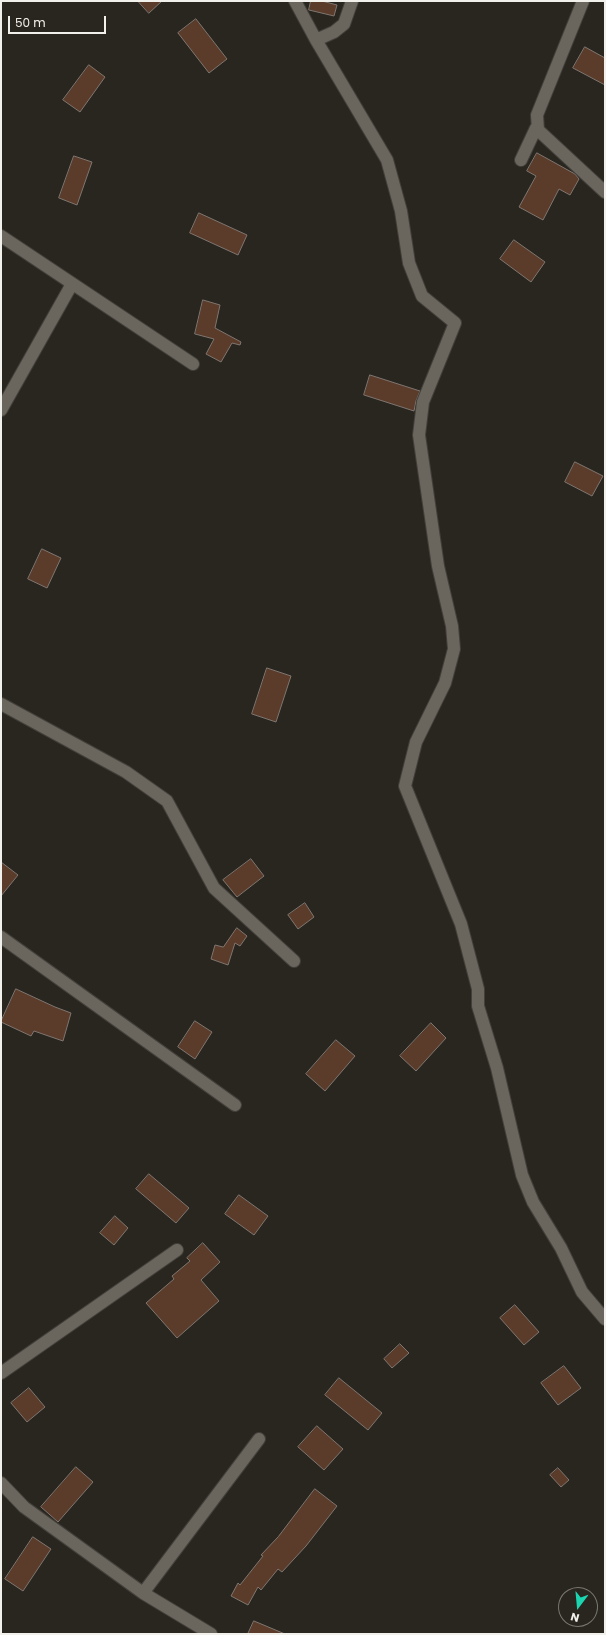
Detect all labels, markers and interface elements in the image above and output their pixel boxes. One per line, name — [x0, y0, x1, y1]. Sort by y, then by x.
scale bar — [10, 8, 108, 34]
text: 50 m — [15, 14, 46, 31]
north arrow — [558, 1587, 598, 1627]
text: N — [569, 1609, 581, 1626]

